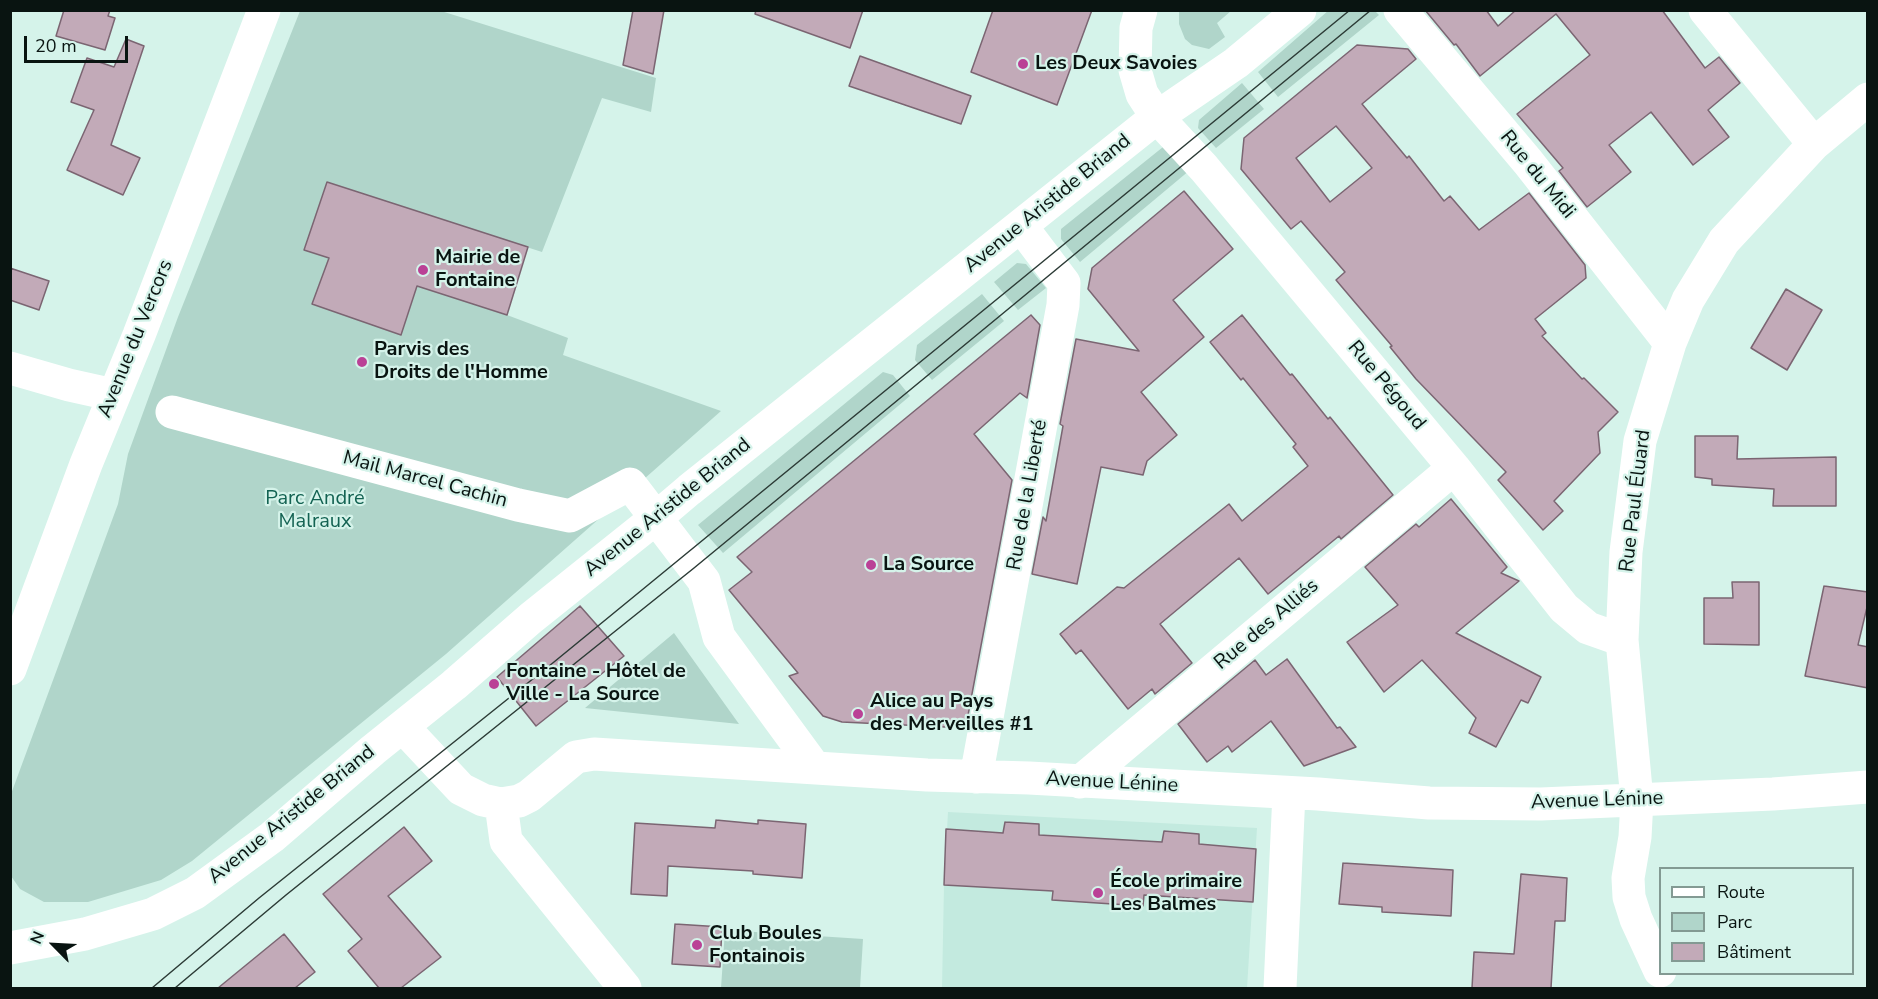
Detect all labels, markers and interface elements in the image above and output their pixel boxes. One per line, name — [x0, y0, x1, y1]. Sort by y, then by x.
scale bar — [27, 24, 130, 62]
text: 20 m — [35, 34, 77, 58]
place label: Les Deux Savoies — [1035, 52, 1197, 76]
marker: Les Deux Savoies — [1016, 57, 1030, 71]
street label: Rue du Midi — [1494, 126, 1580, 224]
street label: Avenue Aristide Briand — [960, 130, 1136, 278]
place label: Mairie de Fontaine — [435, 246, 520, 293]
street label: Avenue du Vercors — [93, 256, 179, 422]
marker: Mairie de Fontaine — [416, 263, 430, 277]
street label: Rue Pégoud — [1342, 337, 1430, 435]
place label: Parvis des Droits de l'Homme — [374, 338, 548, 385]
marker: Parvis des Droits de l'Homme — [355, 355, 369, 369]
street label: Rue de la Liberté — [1003, 418, 1053, 572]
street label: Rue Paul Éluard — [1615, 428, 1657, 574]
street label: Avenue Aristide Briand — [580, 434, 756, 582]
street label: Mail Marcel Cachin — [340, 447, 510, 513]
park label: Parc André Malraux — [265, 487, 365, 534]
place label: La Source — [883, 553, 974, 577]
marker: La Source — [864, 558, 878, 572]
street label: Rue des Alliés — [1210, 574, 1324, 676]
place label: Fontaine - Hôtel de Ville - La Source — [506, 660, 686, 707]
marker: Fontaine - Hôtel de Ville - La Source — [487, 677, 501, 691]
place label: Alice au Pays des Merveilles #1 — [870, 690, 1034, 737]
marker: Alice au Pays des Merveilles #1 — [851, 707, 865, 721]
street label: Avenue Aristide Briand — [204, 741, 380, 889]
street label: Avenue Lénine — [1045, 768, 1179, 798]
street label: Avenue Lénine — [1530, 787, 1664, 815]
legend — [1659, 867, 1854, 975]
place label: École primaire Les Balmes — [1110, 870, 1242, 917]
text: Route — [1717, 880, 1765, 904]
marker: École primaire Les Balmes — [1091, 886, 1105, 900]
text: Parc — [1717, 910, 1752, 934]
north arrow — [24, 915, 84, 975]
place label: Club Boules Fontainois — [709, 922, 822, 969]
text: N — [25, 928, 50, 948]
marker: Club Boules Fontainois — [690, 938, 704, 952]
text: Bâtiment — [1717, 940, 1791, 964]

